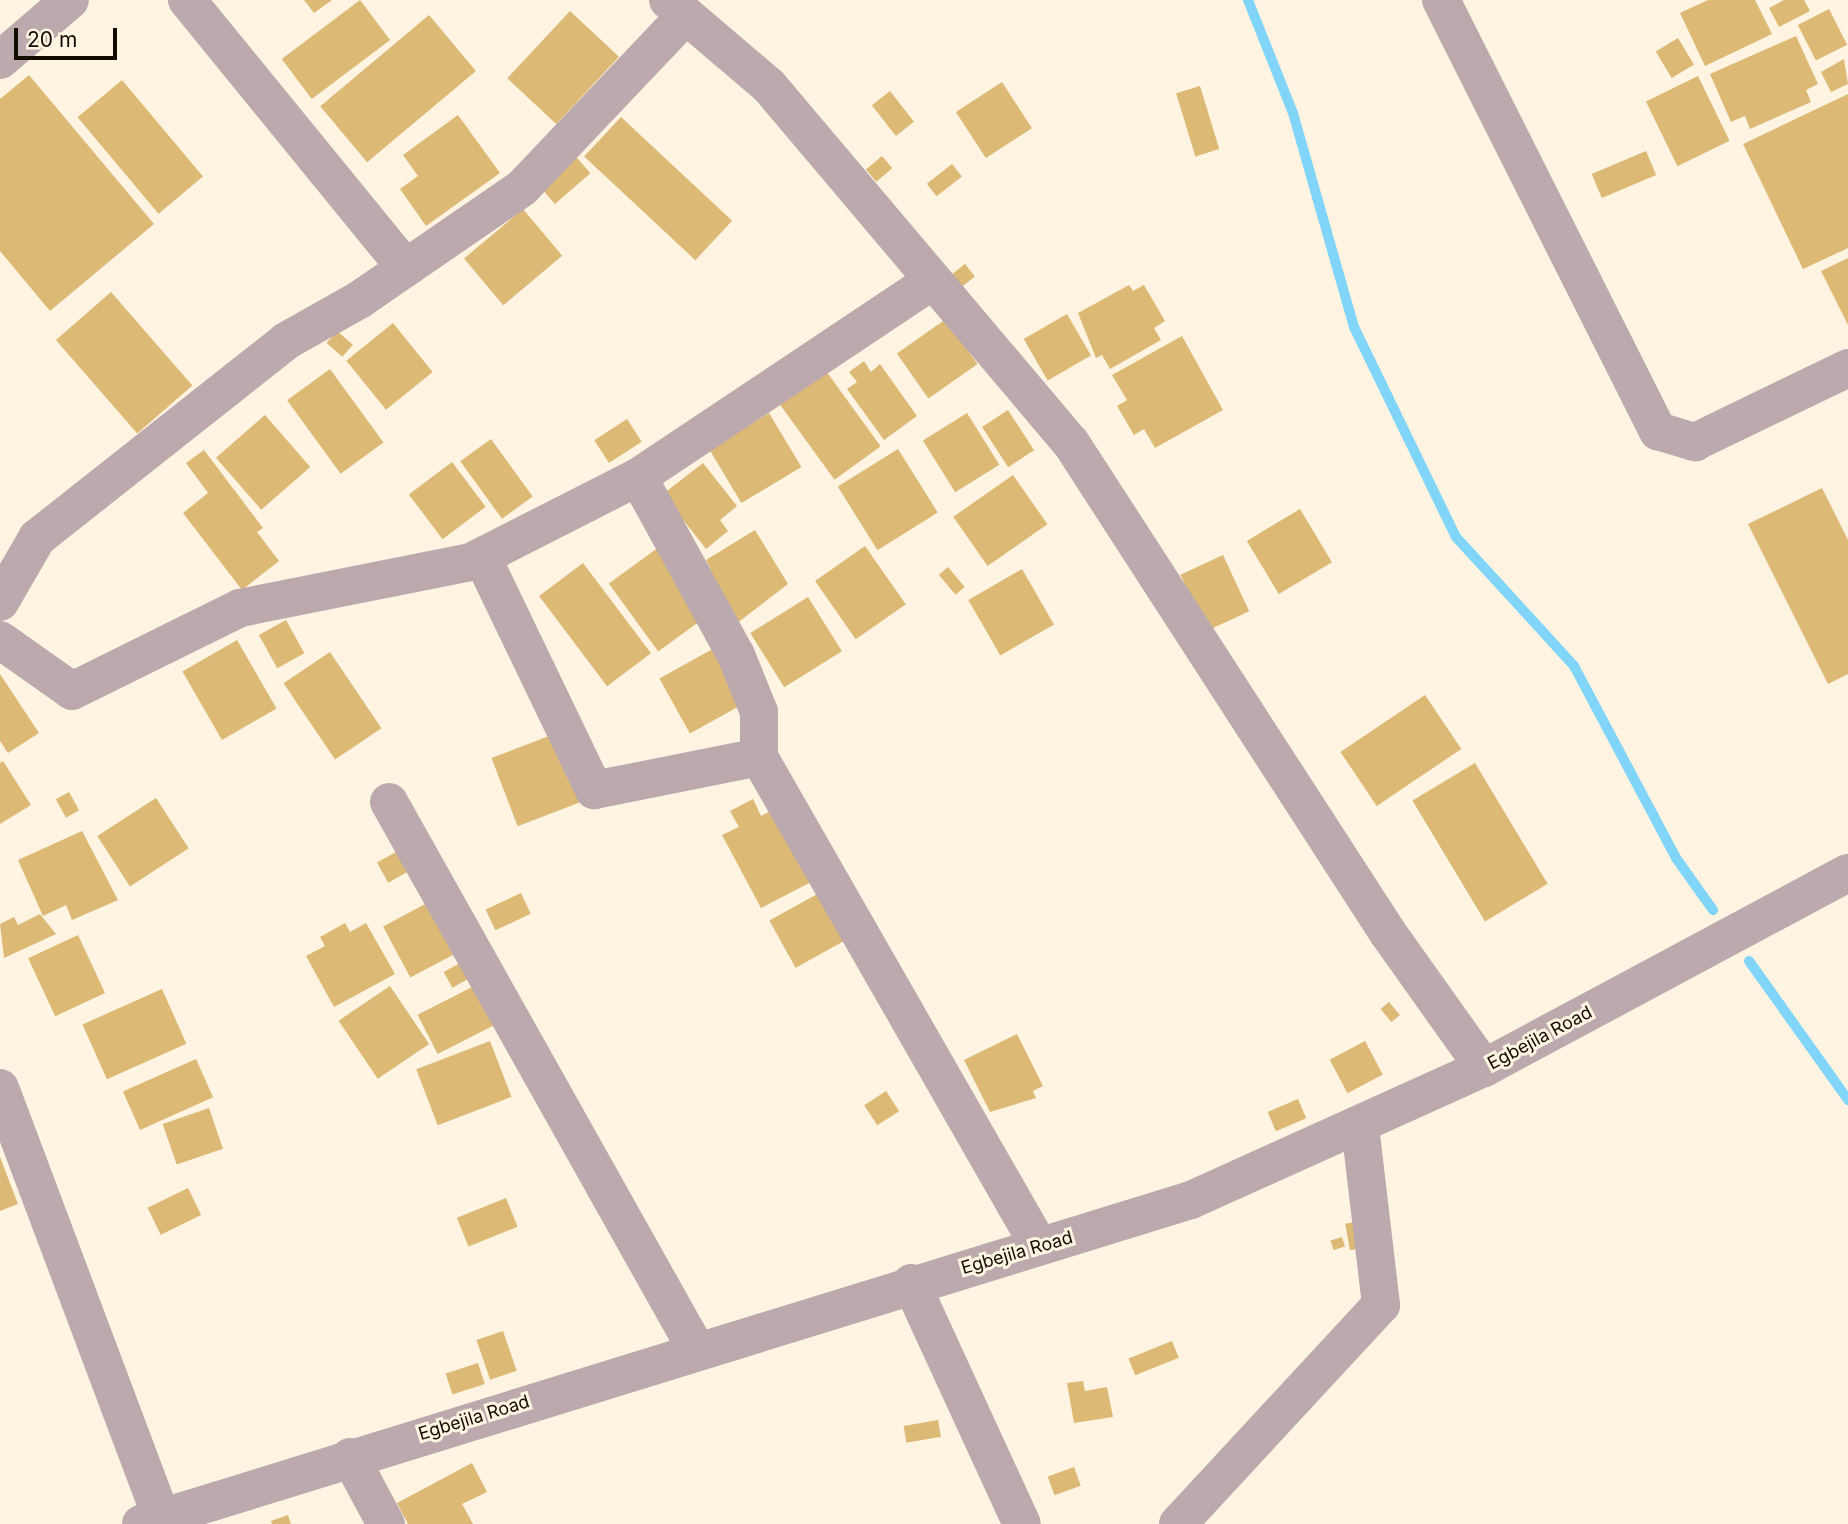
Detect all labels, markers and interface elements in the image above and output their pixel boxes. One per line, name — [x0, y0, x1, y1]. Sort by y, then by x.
scale bar — [18, 14, 121, 58]
text: 20 m — [27, 27, 77, 52]
street label: Egbejila Road — [1484, 1001, 1596, 1075]
street label: Egbejila Road — [959, 1227, 1075, 1279]
street label: Egbejila Road — [416, 1391, 532, 1445]

